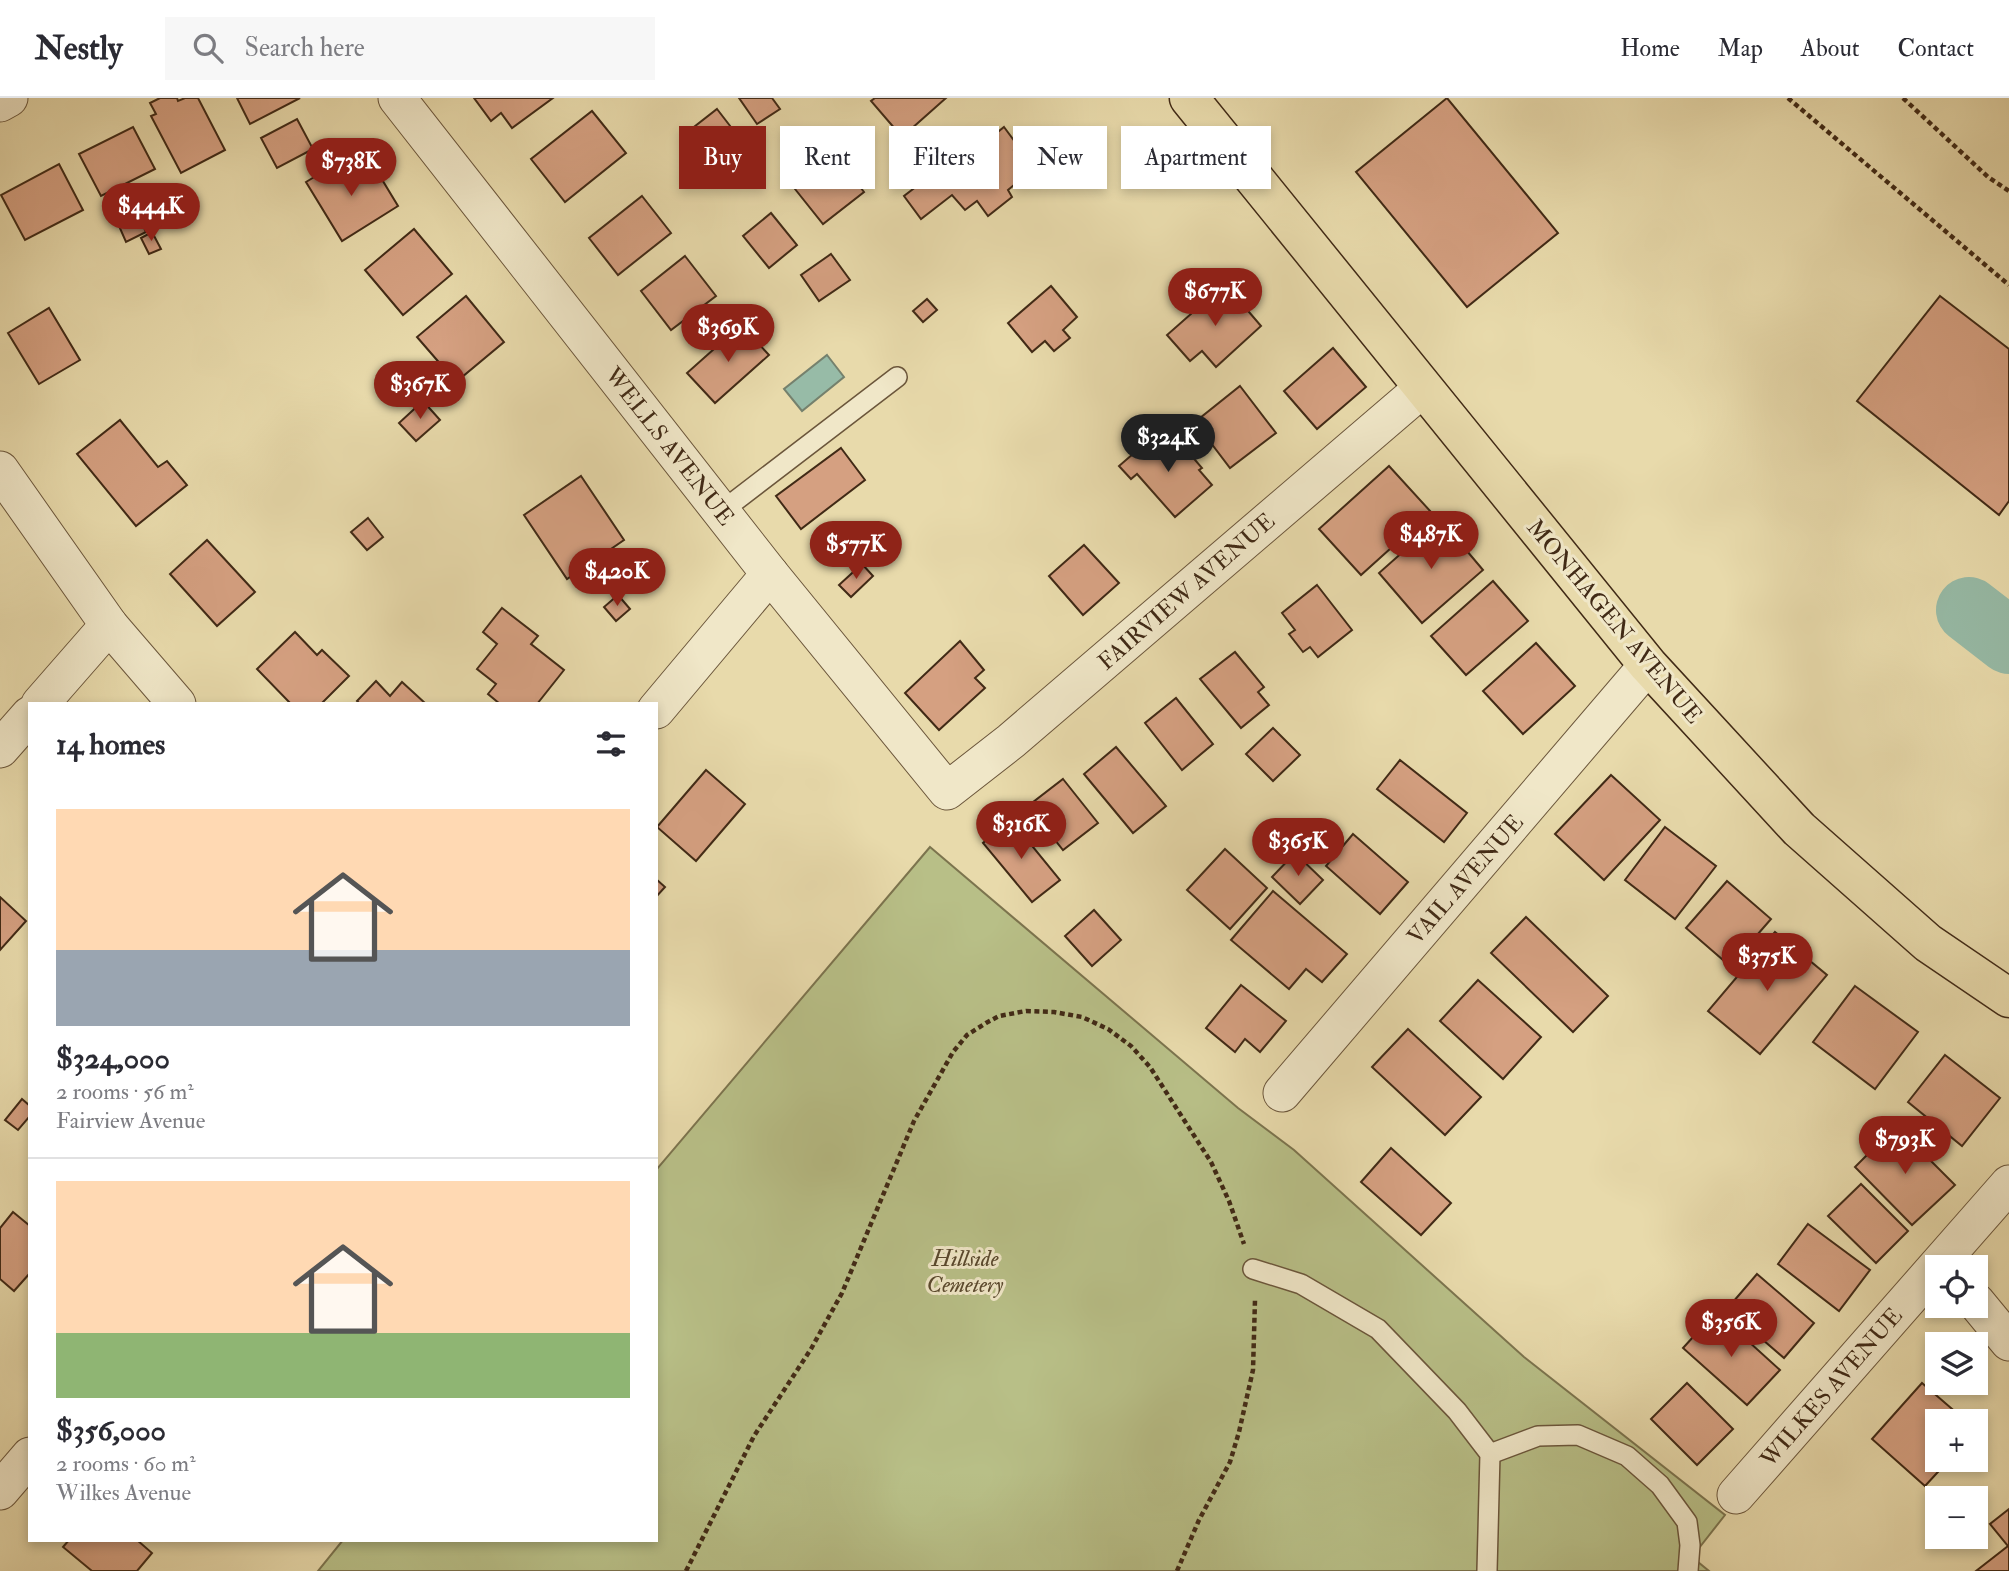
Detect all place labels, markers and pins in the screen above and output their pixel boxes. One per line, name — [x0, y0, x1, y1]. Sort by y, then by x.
pin: $738K — [302, 139, 400, 198]
pin: $444K — [102, 184, 200, 243]
pin: $677K — [1166, 268, 1264, 328]
pin: $369K — [679, 304, 777, 364]
pin: $367K — [371, 362, 469, 421]
pin: $324K — [1119, 414, 1217, 474]
pin: $487K — [1382, 512, 1480, 571]
pin: $577K — [807, 522, 905, 581]
pin: $420K — [568, 548, 666, 608]
pin: $316K — [972, 802, 1070, 861]
pin: $365K — [1249, 818, 1347, 878]
pin: $375K — [1718, 934, 1816, 993]
pin: $793K — [1856, 1116, 1954, 1176]
pin: $356K — [1682, 1300, 1780, 1359]

